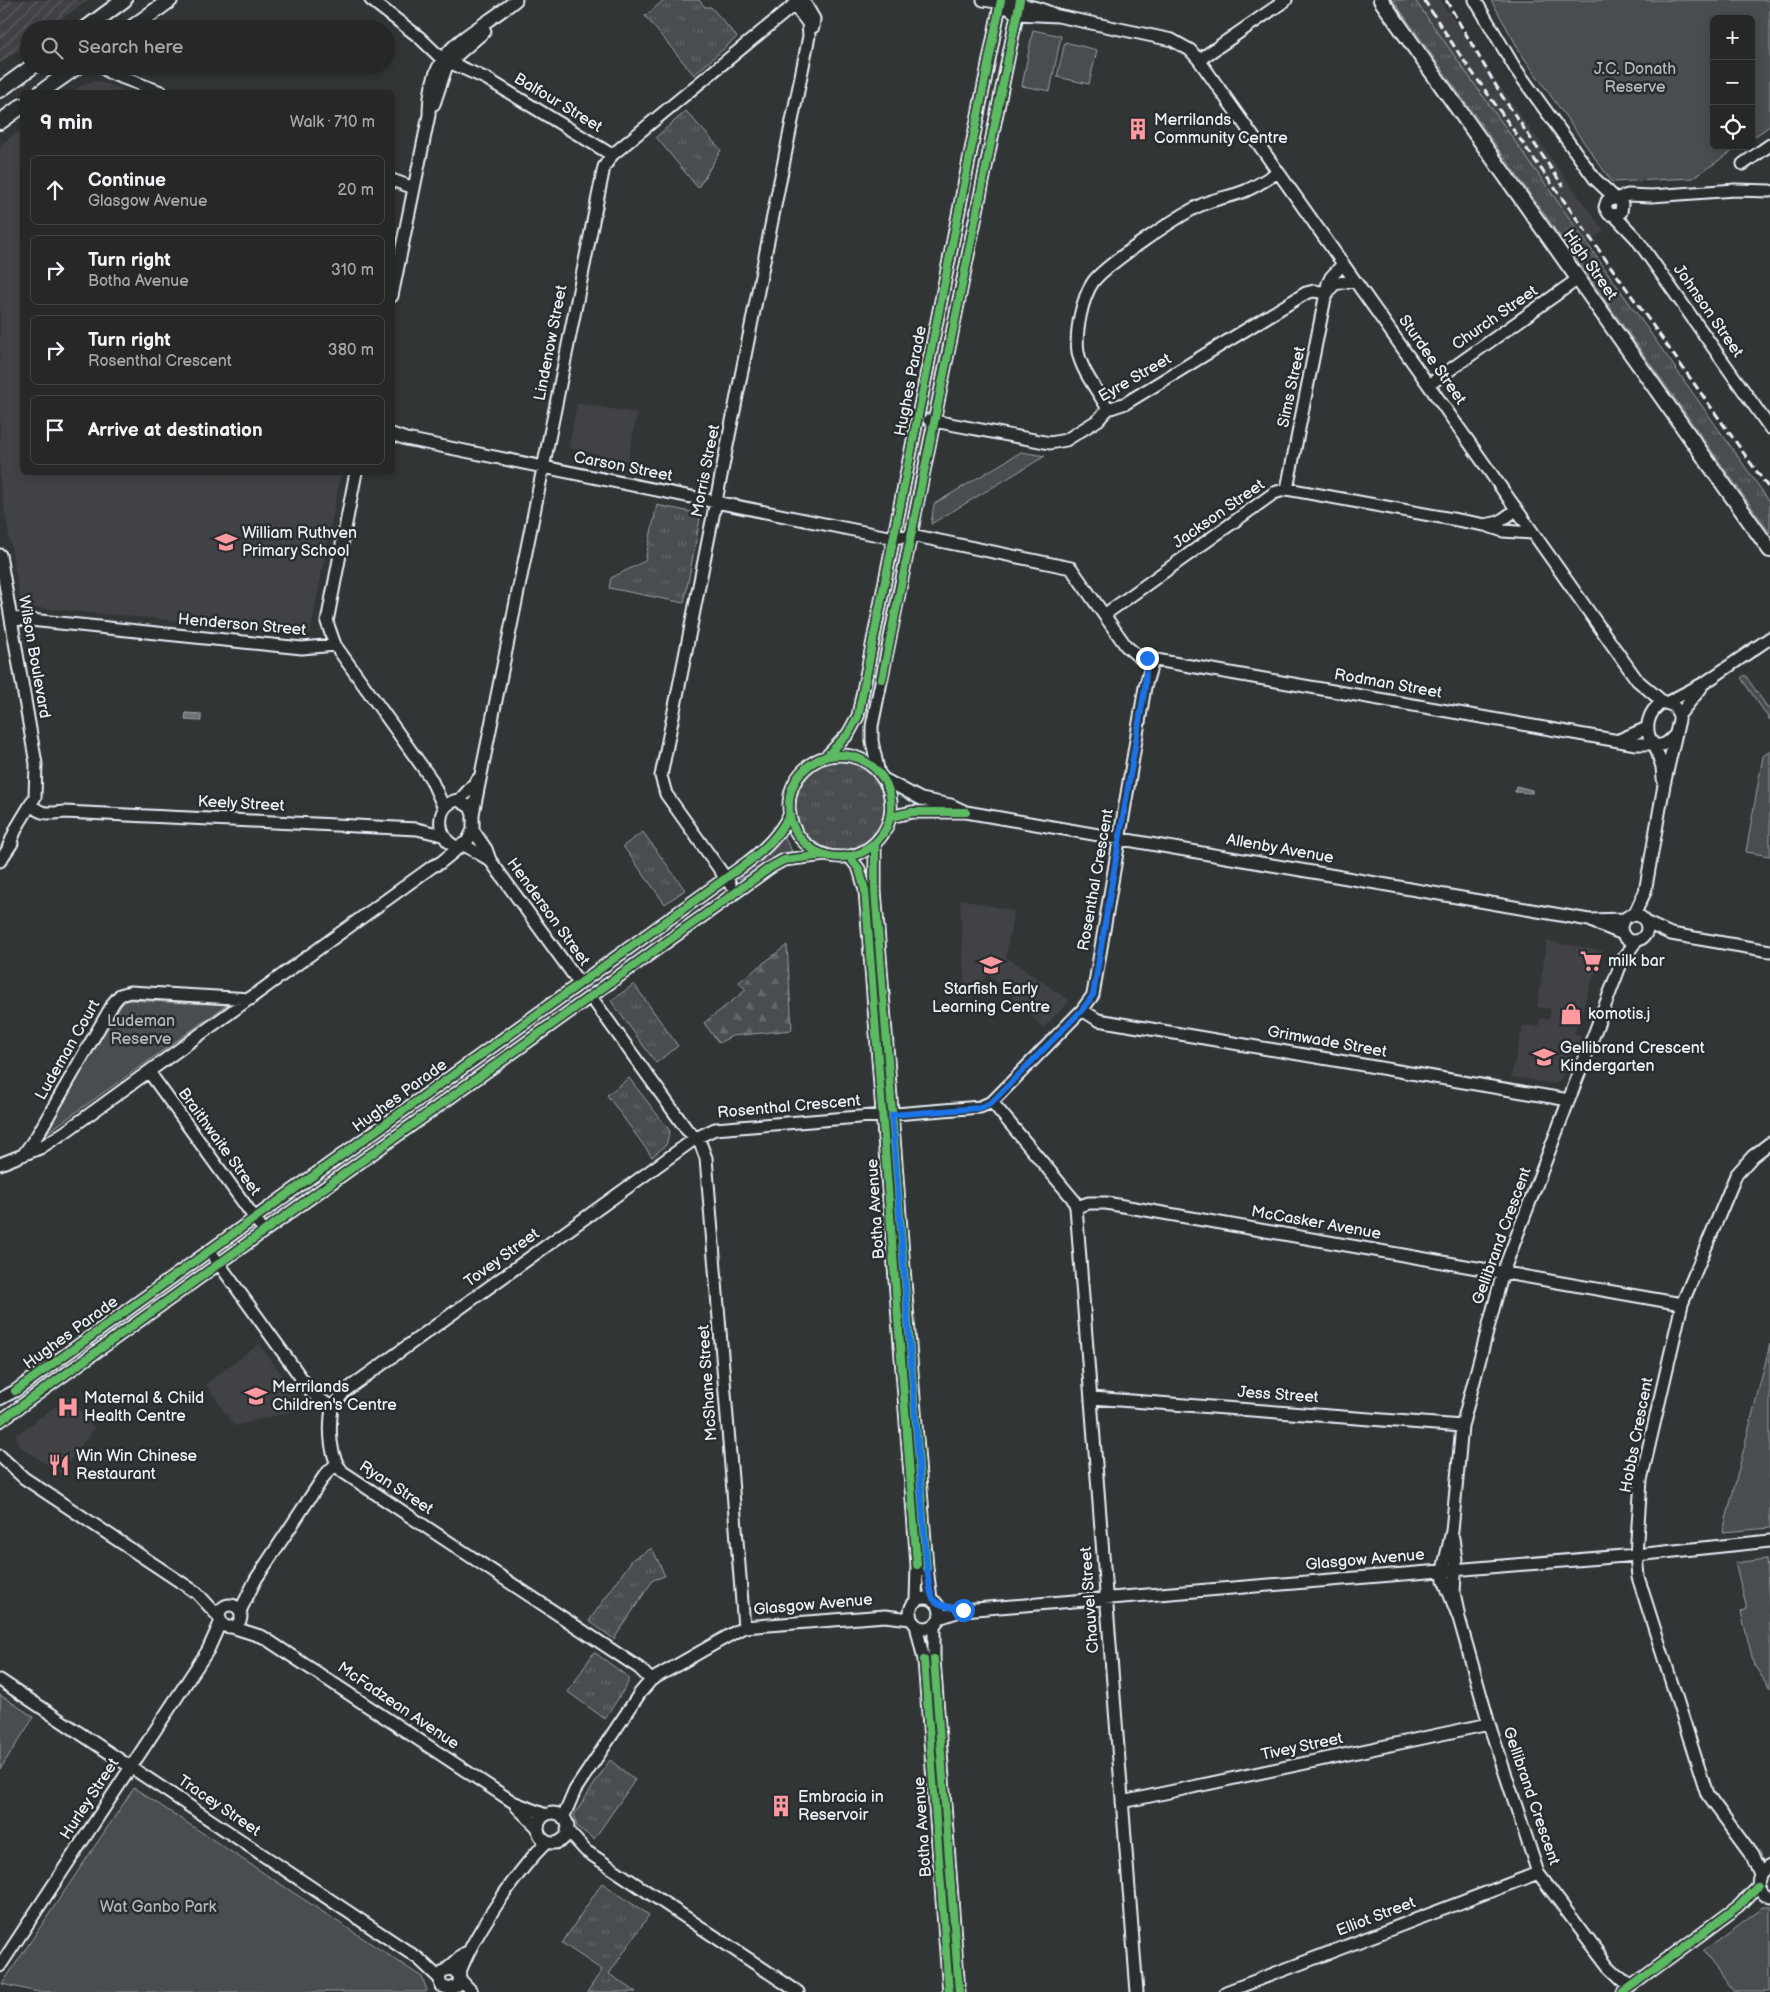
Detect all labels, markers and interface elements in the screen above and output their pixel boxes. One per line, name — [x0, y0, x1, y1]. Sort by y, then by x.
map controls — [1710, 15, 1755, 150]
button: + — [1710, 15, 1755, 60]
search box — [20, 20, 395, 75]
icon: search — [38, 34, 66, 62]
text: Search here — [78, 36, 183, 59]
park label: J.C. Donath Reserve — [1594, 60, 1676, 97]
button: − — [1710, 60, 1755, 105]
street label: Balfour Street — [510, 69, 606, 137]
button: locate — [1710, 105, 1755, 150]
text: 9 min — [40, 110, 93, 135]
place label: Merrilands Community Centre — [1154, 111, 1288, 148]
text: Walk · 710 m — [290, 113, 375, 132]
building icon: Merrilands Community Centre — [1125, 116, 1151, 142]
text: Continue — [88, 169, 166, 192]
icon: ahead — [41, 176, 69, 204]
text: 20 m — [338, 181, 374, 200]
text: Glasgow Avenue — [88, 192, 207, 211]
street label: High Street — [1559, 226, 1621, 304]
text: Turn right — [88, 249, 171, 272]
icon: right — [41, 256, 69, 284]
text: 310 m — [331, 261, 374, 280]
street label: Johnson Street — [1669, 261, 1747, 361]
text: Botha Avenue — [88, 272, 189, 291]
street label: Church Street — [1449, 282, 1541, 354]
street label: Lindenow Street — [530, 284, 572, 402]
street label: Sturdee Street — [1394, 312, 1470, 409]
street label: Hughes Parade — [891, 324, 931, 438]
text: Turn right — [88, 329, 171, 352]
icon: right — [41, 336, 69, 364]
text: 380 m — [328, 341, 374, 360]
street label: Sims Street — [1274, 345, 1310, 429]
street label: Eyre Street — [1095, 350, 1175, 406]
text: Rosenthal Crescent — [88, 352, 232, 371]
icon: arrive — [41, 416, 69, 444]
text: Arrive at destination — [88, 419, 263, 442]
street label: Morris Street — [688, 423, 724, 519]
street label: Carson Street — [572, 448, 674, 486]
street label: Jackson Street — [1170, 475, 1269, 553]
place label: William Ruthven Primary School — [242, 524, 357, 561]
school or university icon: William Ruthven Primary School — [213, 529, 239, 555]
street label: Wilson Boulevard — [14, 594, 54, 720]
street label: Henderson Street — [177, 610, 307, 640]
route end — [1136, 647, 1159, 670]
street label: Rodman Street — [1333, 665, 1443, 703]
street label: Keely Street — [197, 792, 285, 816]
street label: Rosenthal Crescent — [1074, 807, 1118, 952]
street label: Allenby Avenue — [1225, 830, 1336, 868]
street label: Henderson Street — [503, 854, 594, 970]
supermarket icon: milk bar — [1578, 948, 1604, 974]
school or university icon: Starfish Early Learning Centre — [978, 952, 1004, 978]
place label: milk bar — [1608, 952, 1665, 971]
place label: Starfish Early Learning Centre — [932, 980, 1051, 1017]
street label: Ludeman Court — [32, 996, 104, 1103]
shop icon: komotis.j — [1558, 1001, 1584, 1027]
place label: komotis.j — [1588, 1005, 1650, 1024]
park label: Ludeman Reserve — [107, 1012, 175, 1049]
street label: Grimwade Street — [1266, 1022, 1388, 1062]
place label: Gellibrand Crescent Kindergarten — [1560, 1039, 1705, 1076]
school or university icon: Gellibrand Crescent Kindergarten — [1531, 1044, 1557, 1070]
street label: Hughes Parade — [349, 1055, 451, 1137]
street label: Braithwaite Street — [174, 1085, 264, 1199]
street label: Rosenthal Crescent — [717, 1091, 862, 1123]
street label: Botha Avenue — [863, 1158, 889, 1260]
street label: Gellibrand Crescent — [1468, 1165, 1536, 1307]
street label: McCasker Avenue — [1250, 1202, 1383, 1244]
street label: Tovey Street — [461, 1224, 543, 1292]
street label: Hughes Parade — [20, 1292, 122, 1374]
street label: McShane Street — [694, 1324, 722, 1442]
street label: Hobbs Crescent — [1616, 1376, 1658, 1494]
place label: Merrilands Children's Centre — [272, 1378, 397, 1415]
school or university icon: Merrilands Children's Centre — [243, 1383, 269, 1409]
street label: Jess Street — [1237, 1383, 1319, 1407]
place label: Maternal & Child Health Centre — [84, 1389, 204, 1426]
hospital icon: Maternal & Child Health Centre — [55, 1394, 81, 1420]
place label: Win Win Chinese Restaurant — [76, 1447, 198, 1484]
restaurant icon: Win Win Chinese Restaurant — [46, 1452, 72, 1478]
street label: Ryan Street — [355, 1457, 437, 1519]
street label: Glasgow Avenue — [1305, 1545, 1426, 1575]
street label: Chauvel Street — [1077, 1546, 1103, 1654]
street label: Glasgow Avenue — [753, 1590, 874, 1620]
route start — [952, 1599, 975, 1622]
street label: McFadzean Avenue — [334, 1658, 463, 1754]
street label: Gellibrand Crescent — [1498, 1725, 1564, 1868]
street label: Tivey Street — [1259, 1729, 1345, 1765]
street label: Hurley Street — [57, 1755, 123, 1843]
street label: Tracey Street — [174, 1771, 264, 1841]
street label: Botha Avenue — [910, 1776, 936, 1878]
place label: Embracia in Reservoir — [798, 1788, 884, 1825]
building icon: Embracia in Reservoir — [768, 1793, 794, 1819]
street label: Elliot Street — [1334, 1893, 1418, 1941]
park label: Wat Ganbo Park — [100, 1898, 217, 1917]

